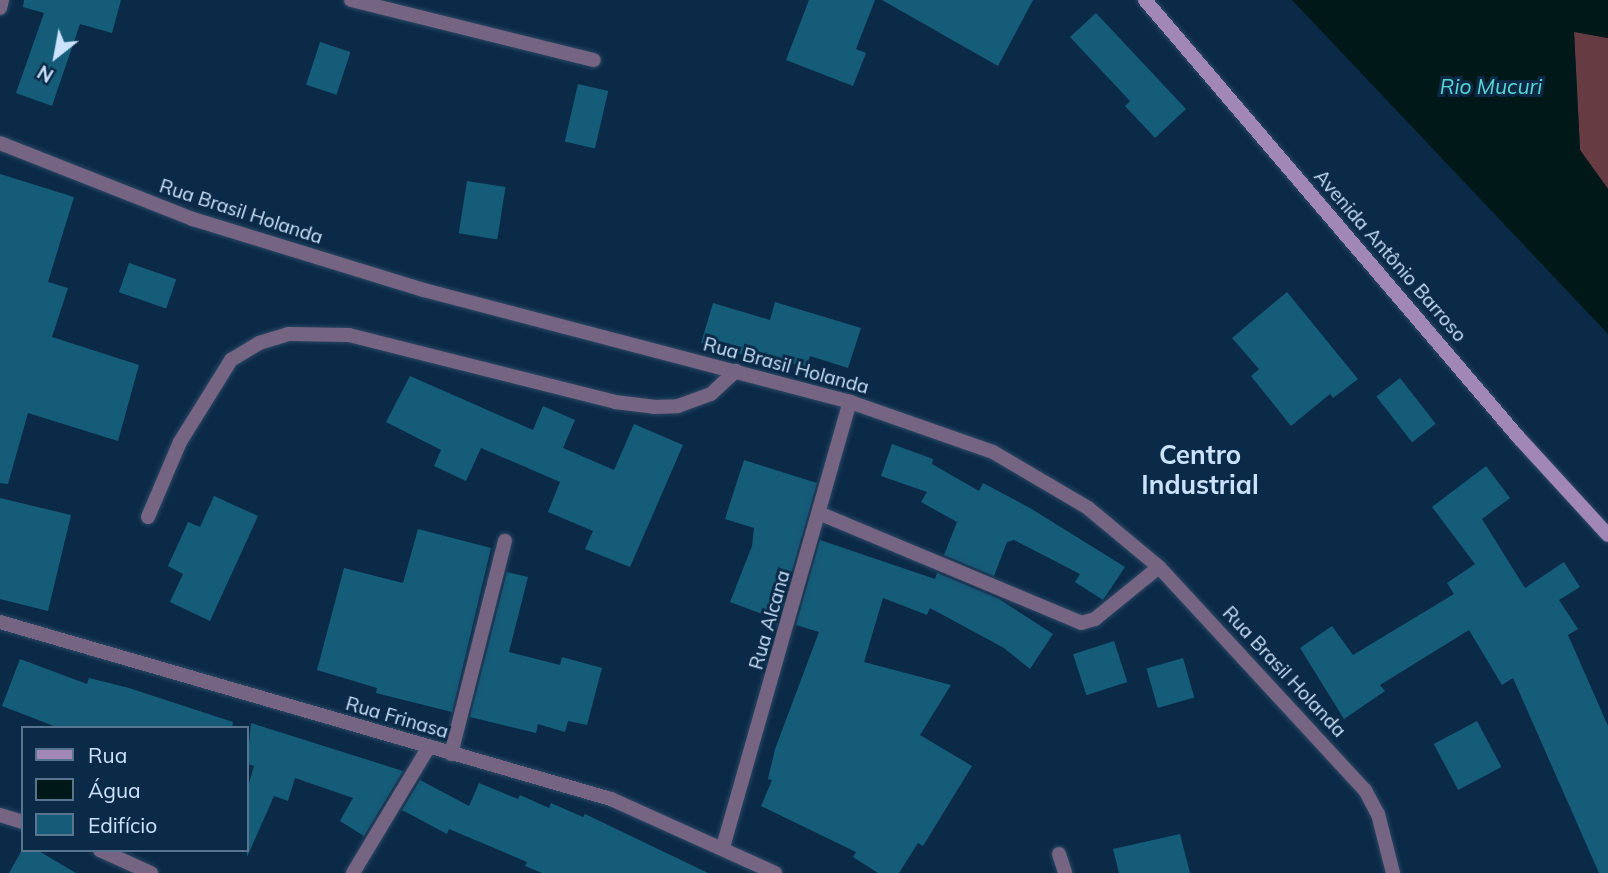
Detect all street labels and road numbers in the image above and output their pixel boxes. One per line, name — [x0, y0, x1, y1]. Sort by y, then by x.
street label: Avenida Antônio Barroso — [1309, 165, 1471, 347]
street label: Rua Brasil Holanda — [157, 175, 325, 249]
street label: Rua Brasil Holanda — [701, 333, 871, 399]
street label: Rua Alcana — [745, 568, 795, 672]
street label: Rua Brasil Holanda — [1218, 602, 1350, 742]
street label: Rua Frinasa — [343, 692, 451, 744]

